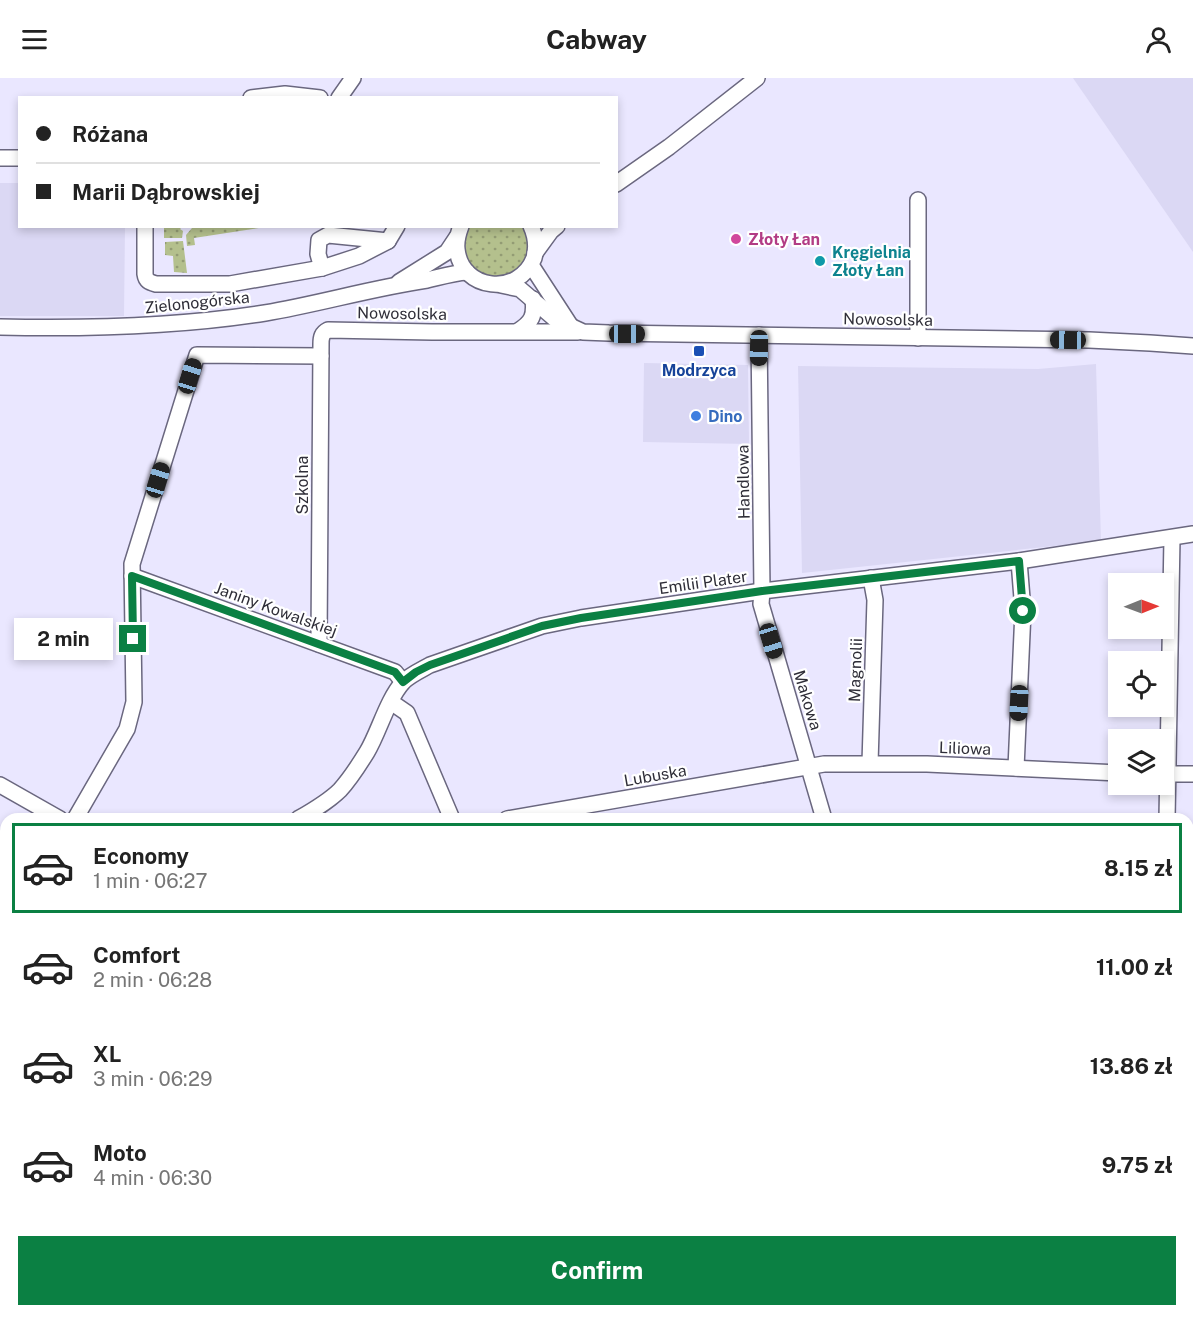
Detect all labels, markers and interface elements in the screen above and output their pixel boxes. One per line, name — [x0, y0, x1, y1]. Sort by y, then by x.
icon: menu — [18, 23, 51, 56]
text: Cabway — [546, 23, 647, 55]
icon: person — [1142, 23, 1175, 56]
text: Różana — [72, 121, 148, 147]
text: Marii Dąbrowskiej — [72, 179, 260, 205]
place label: Złoty Łan — [748, 230, 820, 249]
marker: Złoty Łan — [729, 232, 743, 246]
place label: Kręgielnia Złoty Łan — [832, 243, 911, 280]
marker: Kręgielnia Złoty Łan — [813, 254, 827, 268]
street label: Zielonogórska — [144, 288, 250, 317]
street label: Nowosolska — [357, 303, 447, 324]
street label: Nowosolska — [843, 309, 933, 330]
car — [609, 325, 645, 343]
car — [750, 330, 768, 366]
car — [1050, 331, 1086, 349]
marker: Modrzyca — [692, 344, 706, 358]
car — [176, 356, 204, 396]
place label: Modrzyca — [662, 361, 736, 380]
place label: Dino — [708, 407, 743, 426]
marker: Dino — [689, 409, 703, 423]
street label: Handlowa — [733, 445, 754, 519]
street label: Szkolna — [293, 456, 312, 514]
car — [144, 460, 172, 500]
street label: Emilii Plater — [658, 567, 749, 598]
north arrow — [1108, 573, 1174, 639]
map controls — [1108, 573, 1174, 795]
street label: Janiny Kowalskiej — [212, 578, 340, 640]
route start — [1009, 597, 1036, 624]
callout: 2 min — [13, 618, 112, 660]
car — [757, 621, 785, 661]
route end — [119, 625, 146, 652]
text: 2 min — [37, 627, 90, 651]
street label: Magnolii — [845, 638, 866, 702]
button: locate — [1108, 651, 1174, 717]
street label: Makowa — [789, 668, 826, 732]
car — [1009, 685, 1029, 721]
button: layers — [1108, 729, 1174, 795]
street label: Liliowa — [939, 738, 991, 759]
street label: Lubuska — [622, 761, 688, 790]
icon: car — [21, 841, 75, 895]
text: Economy — [93, 843, 189, 869]
text: 8.15 zł — [1104, 855, 1173, 881]
text: 1 min · 06:27 — [93, 869, 208, 893]
icon: car — [21, 940, 75, 994]
text: Comfort — [93, 942, 180, 968]
text: 11.00 zł — [1096, 954, 1173, 980]
text: 2 min · 06:28 — [93, 968, 212, 992]
icon: car — [21, 1039, 75, 1093]
text: XL — [93, 1041, 121, 1067]
text: 13.86 zł — [1090, 1053, 1173, 1079]
text: 3 min · 06:29 — [93, 1067, 212, 1091]
icon: car — [21, 1138, 75, 1192]
text: Moto — [93, 1140, 147, 1166]
text: 9.75 zł — [1102, 1152, 1173, 1178]
text: 4 min · 06:30 — [93, 1166, 212, 1190]
button: Confirm — [18, 1236, 1176, 1305]

